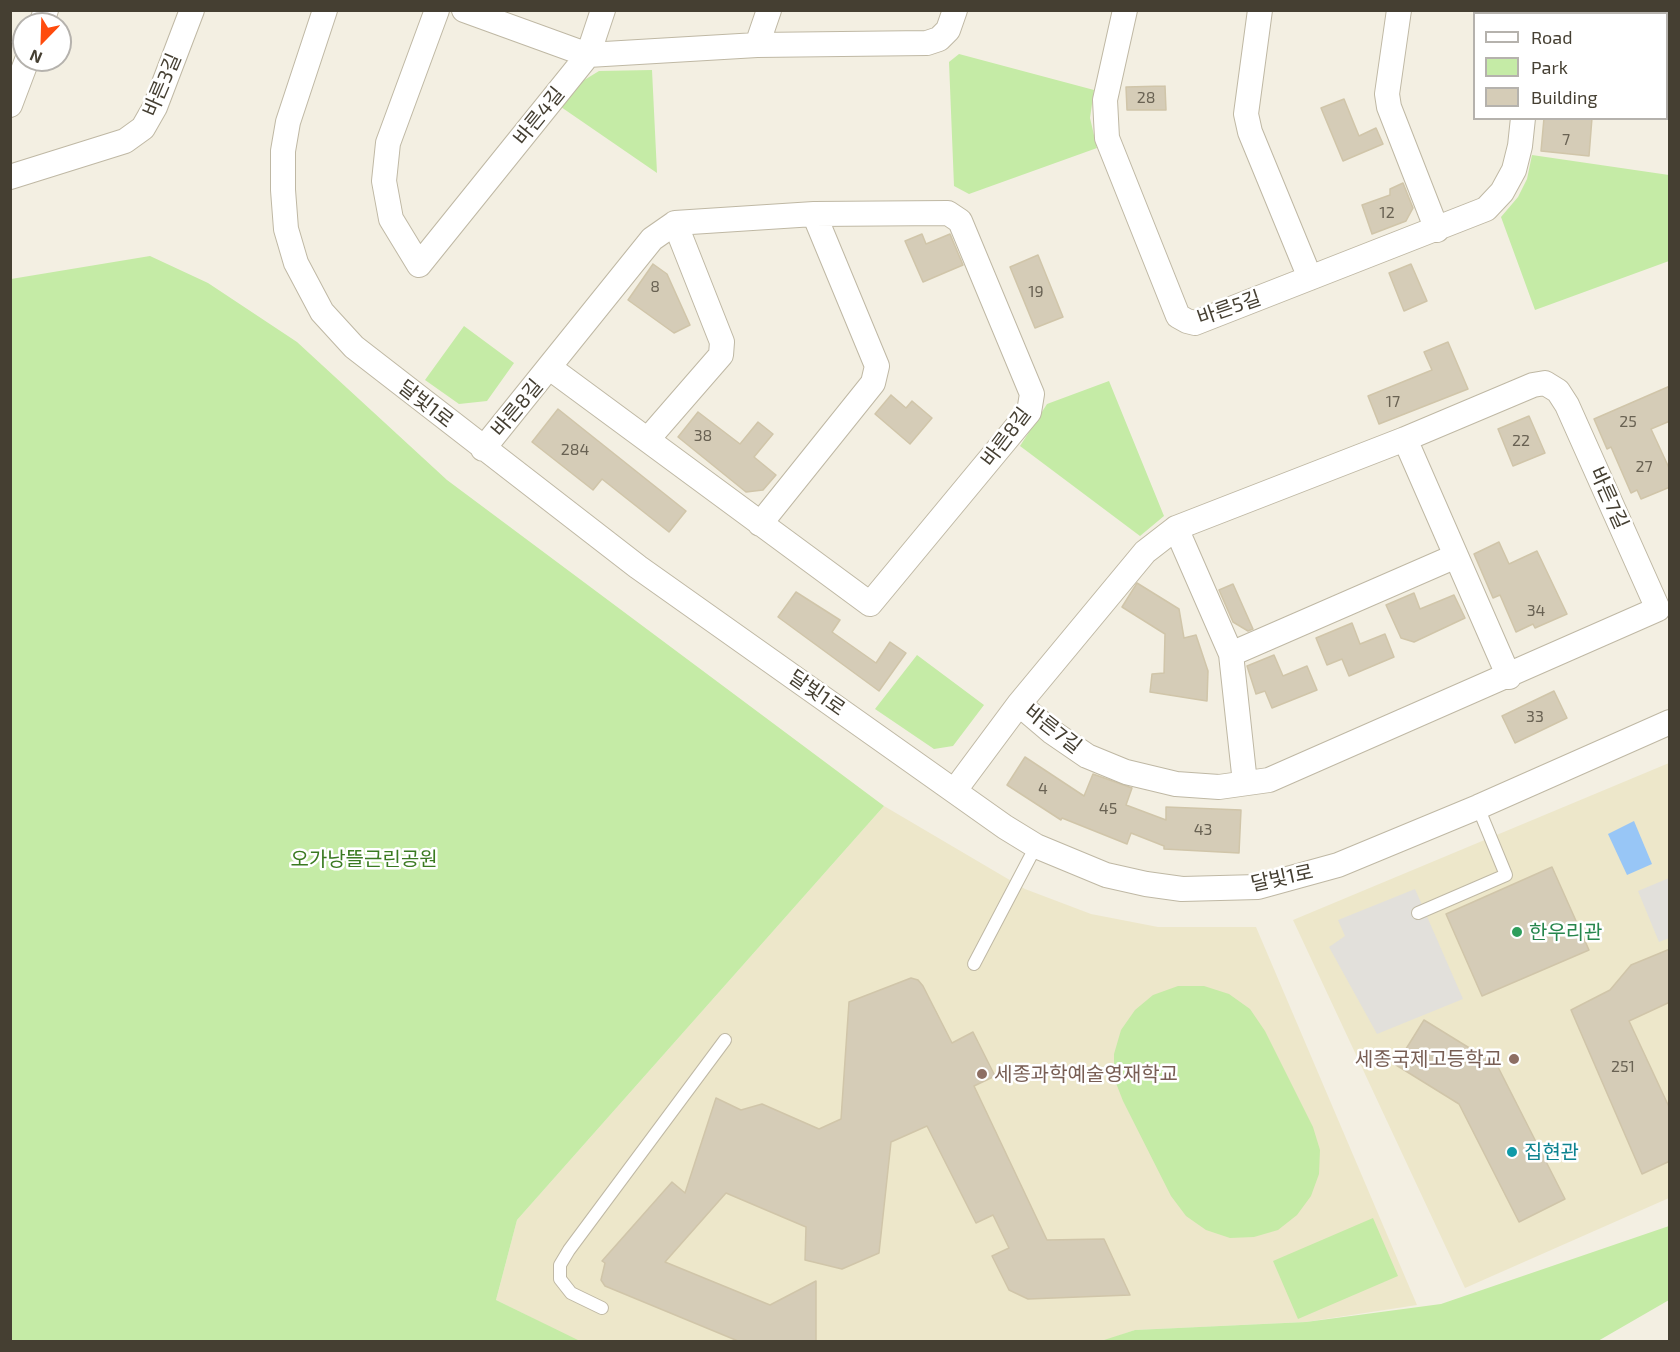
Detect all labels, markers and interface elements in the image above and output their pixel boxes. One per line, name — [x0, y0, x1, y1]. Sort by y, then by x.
north arrow — [12, 12, 72, 72]
legend — [1473, 12, 1668, 120]
text: Road — [1531, 26, 1572, 48]
text: N — [27, 46, 45, 68]
street label: 바른3길 — [138, 50, 186, 120]
text: Park — [1531, 56, 1568, 78]
street label: 바른4길 — [508, 82, 570, 150]
text: Building — [1531, 86, 1598, 108]
house number: 28 — [1137, 88, 1155, 108]
house number: 7 — [1562, 130, 1570, 150]
house number: 12 — [1379, 203, 1395, 223]
house number: 8 — [650, 277, 660, 297]
house number: 19 — [1028, 282, 1044, 302]
street label: 바른5길 — [1194, 286, 1264, 330]
street label: 바른8길 — [486, 374, 548, 442]
street label: 달빛1로 — [394, 375, 458, 433]
house number: 17 — [1386, 392, 1400, 412]
street label: 바른8길 — [976, 403, 1036, 471]
house number: 25 — [1619, 412, 1637, 432]
house number: 38 — [694, 426, 712, 446]
house number: 22 — [1512, 431, 1530, 451]
house number: 284 — [561, 440, 589, 460]
house number: 27 — [1635, 457, 1653, 477]
street label: 바른7길 — [1585, 463, 1633, 533]
house number: 34 — [1527, 601, 1545, 621]
street label: 달빛1로 — [784, 665, 850, 721]
street label: 바른7길 — [1020, 699, 1086, 759]
house number: 33 — [1526, 707, 1544, 727]
house number: 4 — [1038, 779, 1048, 799]
house number: 45 — [1099, 799, 1117, 819]
house number: 43 — [1194, 820, 1212, 840]
park label: 오가낭뜰근린공원 — [290, 847, 438, 871]
street label: 달빛1로 — [1249, 860, 1315, 896]
place label: 한우리관 — [1529, 920, 1603, 944]
marker: 한우리관 — [1510, 925, 1524, 939]
place label: 세종국제고등학교 — [1355, 1047, 1502, 1071]
marker: 세종국제고등학교 — [1507, 1052, 1521, 1066]
house number: 251 — [1611, 1057, 1635, 1077]
place label: 세종과학예술영재학교 — [994, 1062, 1178, 1086]
marker: 세종과학예술영재학교 — [975, 1067, 989, 1081]
place label: 집현관 — [1524, 1140, 1579, 1164]
marker: 집현관 — [1505, 1145, 1519, 1159]

